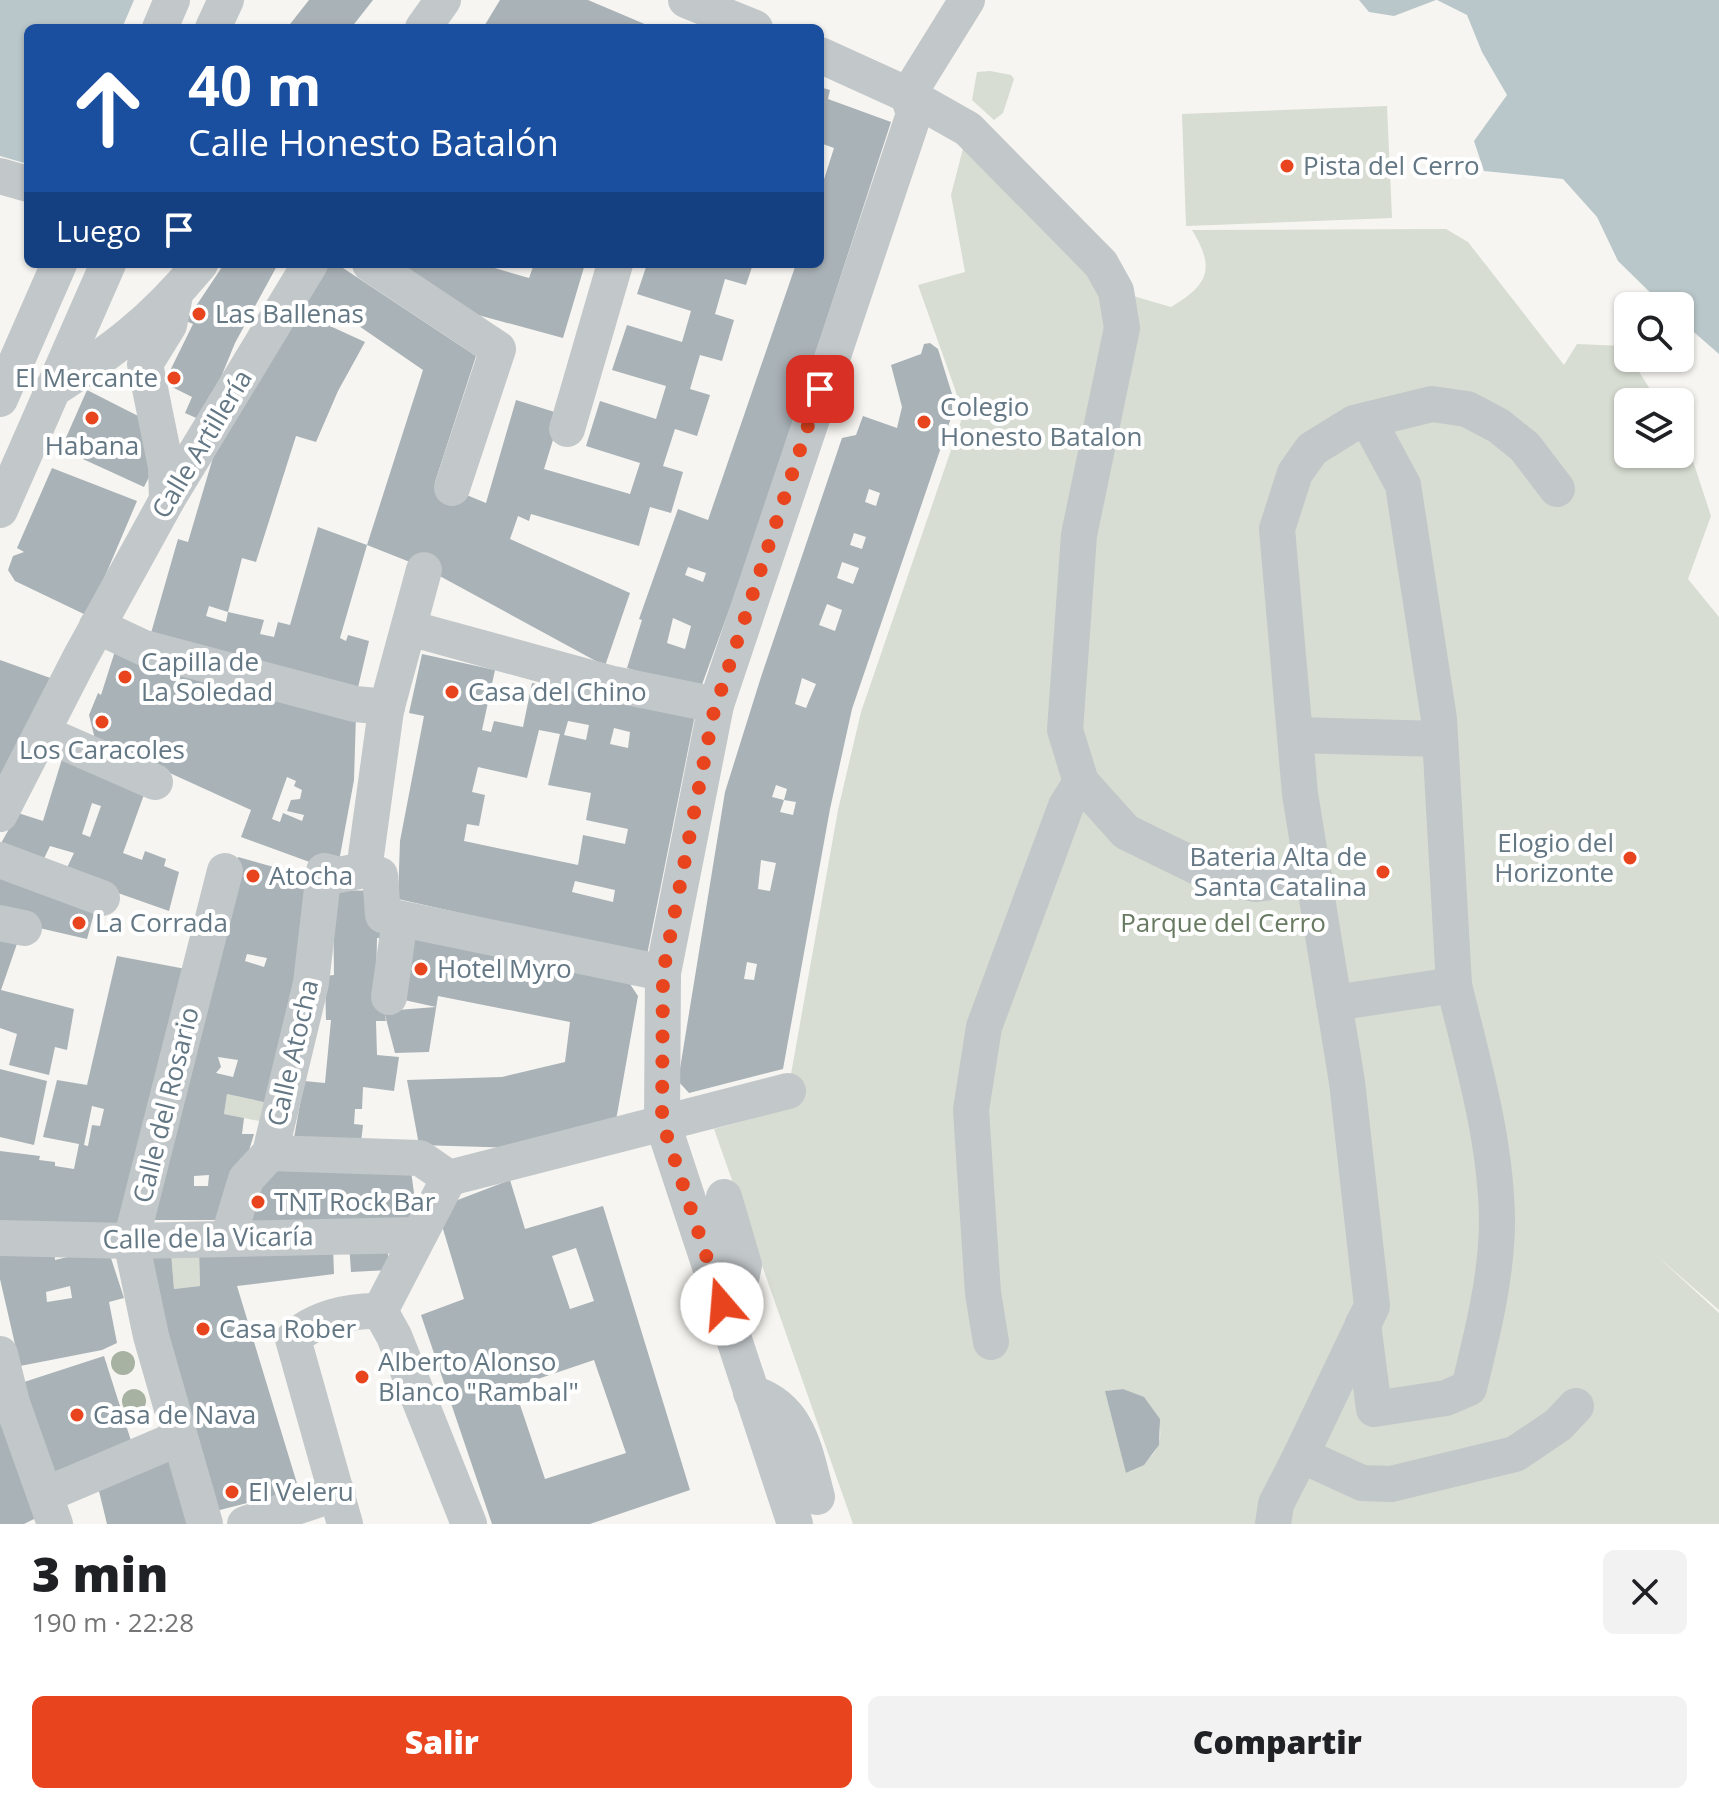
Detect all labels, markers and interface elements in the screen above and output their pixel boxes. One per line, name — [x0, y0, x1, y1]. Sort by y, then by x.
text: 40 m — [188, 46, 322, 122]
icon: ahead — [56, 56, 160, 160]
text: Calle Honesto Batalón — [188, 118, 559, 167]
place label: Pista del Cerro — [1303, 147, 1480, 183]
marker: Pista del Cerro — [1278, 157, 1296, 175]
icon: arrive — [157, 208, 201, 252]
text: Luego — [56, 210, 141, 251]
map controls — [1614, 292, 1694, 468]
button: search — [1614, 292, 1694, 372]
place label: Las Ballenas — [215, 295, 364, 331]
marker: Las Ballenas — [190, 305, 208, 323]
pin — [786, 355, 854, 423]
place label: El Mercante — [15, 359, 158, 395]
street label: Calle Artillería — [143, 362, 260, 525]
icon: arrive — [798, 367, 842, 411]
marker: El Mercante — [165, 369, 183, 387]
place label: Colegio Honesto Batalon — [940, 388, 1143, 454]
button: layers — [1614, 388, 1694, 468]
marker: Habana — [83, 409, 101, 427]
marker: Colegio Honesto Batalon — [915, 413, 933, 431]
place label: Habana — [45, 427, 139, 463]
place label: Capilla de La Soledad — [141, 643, 273, 709]
marker: Capilla de La Soledad — [116, 668, 134, 686]
place label: Casa del Chino — [468, 673, 647, 709]
marker: Casa del Chino — [443, 683, 461, 701]
marker: Los Caracoles — [93, 713, 111, 731]
place label: Los Caracoles — [19, 731, 185, 767]
place label: Elogio del Horizonte — [1494, 824, 1614, 890]
place label: Bateria Alta de Santa Catalina — [1190, 838, 1367, 904]
marker: Elogio del Horizonte — [1621, 849, 1639, 867]
place label: Atocha — [269, 857, 353, 893]
marker: Bateria Alta de Santa Catalina — [1374, 863, 1392, 881]
marker: Atocha — [244, 867, 262, 885]
place label: La Corrada — [95, 904, 228, 940]
park label: Parque del Cerro — [1120, 904, 1326, 940]
marker: La Corrada — [70, 914, 88, 932]
place label: Hotel Myro — [437, 950, 572, 986]
marker: Hotel Myro — [412, 960, 430, 978]
street label: Calle Atocha — [258, 976, 326, 1130]
street label: Calle del Rosario — [123, 1003, 207, 1206]
place label: TNT Rock Bar — [274, 1183, 436, 1219]
marker: TNT Rock Bar — [249, 1193, 267, 1211]
street label: Calle de la Vicaría — [102, 1217, 314, 1257]
position arrow — [680, 1262, 764, 1346]
place label: Casa Rober — [219, 1310, 357, 1346]
marker: Casa Rober — [194, 1320, 212, 1338]
place label: Alberto Alonso Blanco "Rambal" — [378, 1343, 579, 1409]
marker: Alberto Alonso Blanco "Rambal" — [353, 1368, 371, 1386]
place label: Casa de Nava — [93, 1396, 256, 1432]
marker: Casa de Nava — [68, 1406, 86, 1424]
place label: El Veleru — [248, 1473, 354, 1509]
marker: El Veleru — [223, 1483, 241, 1501]
text: 3 min — [32, 1541, 168, 1606]
button: close — [1603, 1550, 1687, 1634]
text: 190 m · 22:28 — [32, 1604, 194, 1640]
button: Salir — [32, 1696, 852, 1788]
button: Compartir — [868, 1696, 1687, 1788]

